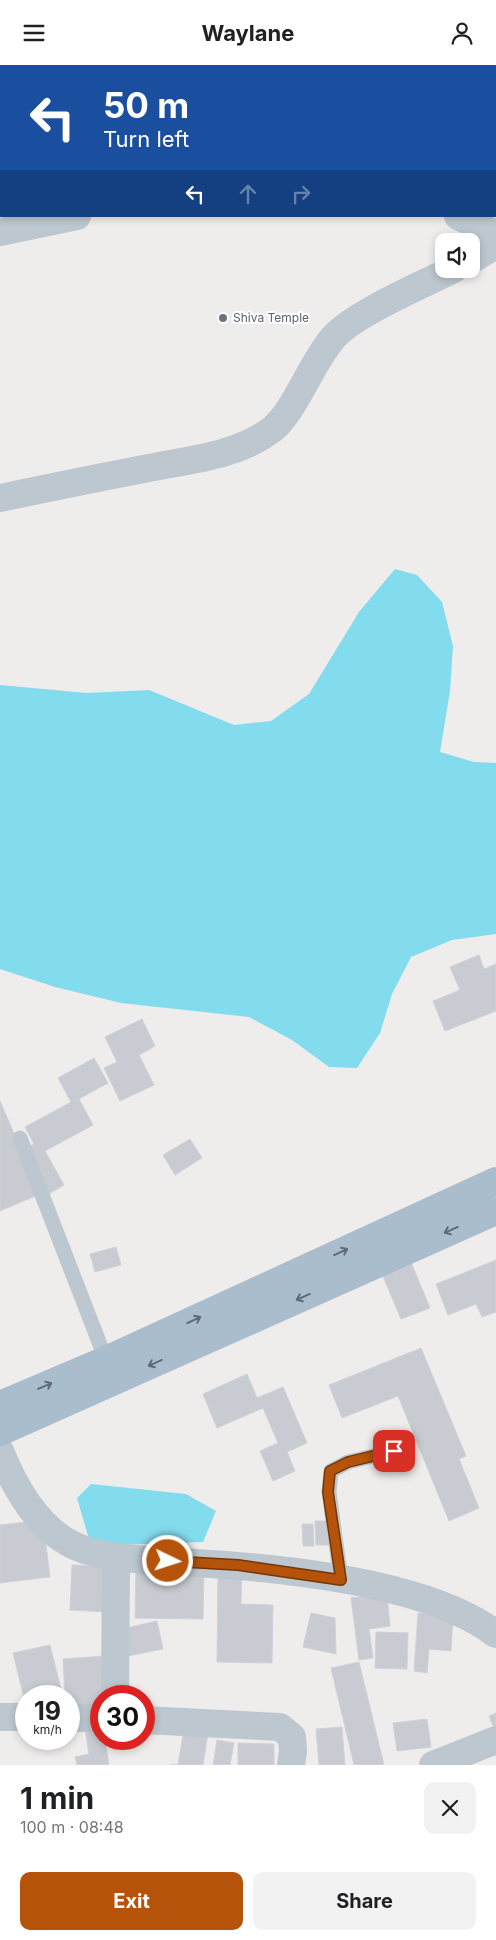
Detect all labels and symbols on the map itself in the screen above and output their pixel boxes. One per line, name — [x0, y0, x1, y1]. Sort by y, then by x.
place label: Shiva Temple — [233, 310, 309, 325]
marker: Shiva Temple — [217, 312, 229, 324]
one-way arrow — [444, 1226, 459, 1236]
one-way arrow — [333, 1247, 348, 1257]
one-way arrow — [296, 1292, 311, 1302]
one-way arrow — [186, 1315, 201, 1325]
one-way arrow — [148, 1359, 163, 1368]
one-way arrow — [37, 1380, 52, 1390]
pin — [373, 1430, 415, 1472]
position arrow — [141, 1534, 193, 1586]
speed limit sign: 30 — [90, 1685, 155, 1750]

